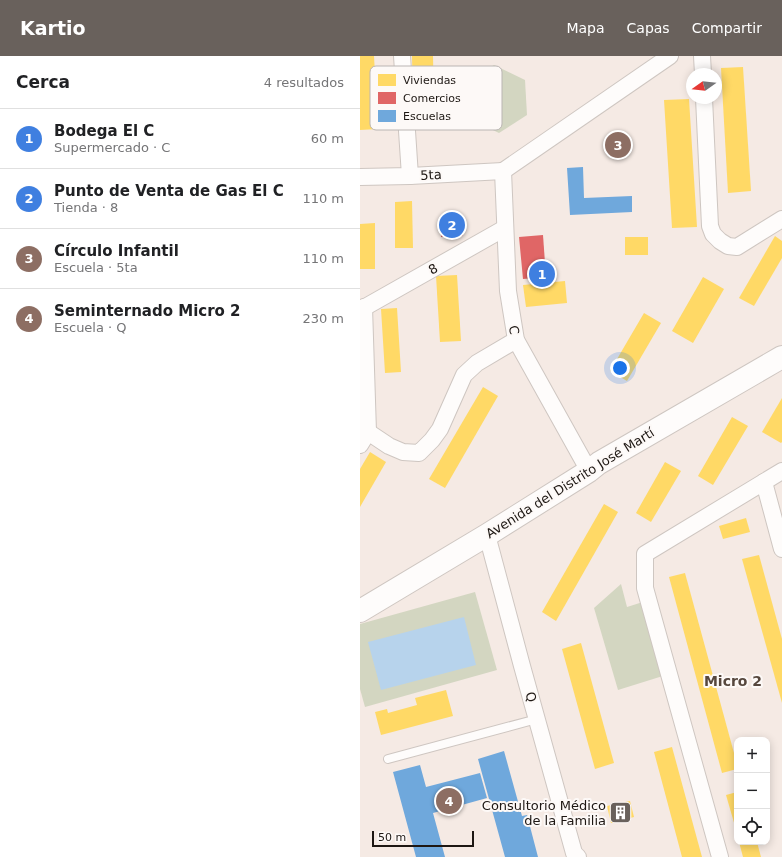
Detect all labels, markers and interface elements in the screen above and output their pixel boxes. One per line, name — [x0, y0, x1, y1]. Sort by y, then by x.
text: Kartio — [20, 17, 86, 39]
text: Mapa — [566, 20, 605, 36]
text: Capas — [627, 20, 670, 36]
text: Compartir — [692, 20, 762, 36]
legend — [370, 66, 502, 130]
north arrow — [686, 68, 722, 104]
text: Cerca — [16, 72, 70, 92]
text: Viviendas — [403, 74, 456, 87]
text: 4 resultados — [264, 75, 344, 90]
text: Comercios — [403, 92, 461, 105]
text: Escuelas — [403, 110, 451, 123]
text: Bodega El C — [54, 122, 154, 140]
pin: 3 — [605, 130, 631, 160]
text: 1 — [24, 131, 34, 146]
text: 60 m — [311, 131, 344, 146]
text: Supermercado · C — [54, 140, 170, 155]
street label: 5ta — [420, 167, 442, 183]
text: Punto de Venta de Gas El C — [54, 182, 284, 200]
text: 2 — [24, 191, 34, 206]
text: 110 m — [302, 191, 344, 206]
text: Tienda · 8 — [54, 200, 118, 215]
pin: 2 — [439, 210, 465, 240]
text: Círculo Infantil — [54, 242, 179, 260]
text: 3 — [24, 251, 34, 266]
text: 110 m — [302, 251, 344, 266]
pin: 1 — [529, 259, 555, 289]
text: Escuela · 5ta — [54, 260, 138, 275]
street label: 8 — [426, 260, 440, 278]
text: Seminternado Micro 2 — [54, 302, 241, 320]
text: 4 — [24, 311, 34, 326]
text: 230 m — [302, 311, 344, 326]
text: Escuela · Q — [54, 320, 127, 335]
street label: C — [506, 324, 522, 336]
your location — [610, 358, 630, 378]
street label: Avenida del Distrito José Martí — [483, 425, 657, 541]
district label: Micro 2 — [704, 673, 762, 689]
street label: Q — [522, 690, 540, 704]
map controls — [734, 737, 770, 845]
button: + — [734, 737, 770, 773]
button: − — [734, 773, 770, 809]
pin: 4 — [436, 786, 462, 816]
place label: Consultorio Médico de la Familia — [482, 798, 606, 828]
building icon: Consultorio Médico de la Familia — [608, 799, 634, 825]
button: locate — [734, 809, 770, 845]
scale bar — [372, 829, 474, 848]
text: 50 m — [378, 831, 406, 844]

